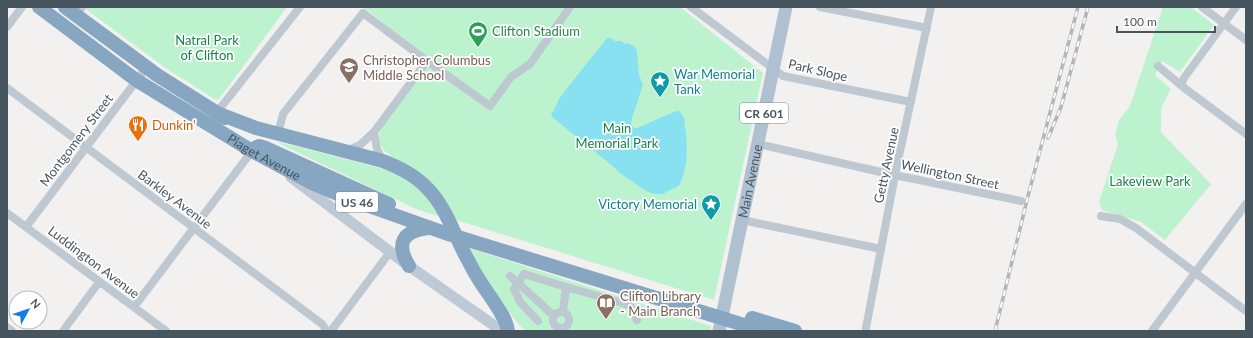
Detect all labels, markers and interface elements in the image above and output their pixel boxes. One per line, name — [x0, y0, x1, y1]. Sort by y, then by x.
scale bar — [1117, 8, 1215, 34]
text: 100 m — [1123, 14, 1157, 29]
sports icon: Clifton Stadium — [467, 20, 489, 48]
place label: Clifton Stadium — [492, 23, 580, 39]
park label: Natral Park of Clifton — [175, 32, 239, 63]
place label: Christopher Columbus Middle School — [363, 52, 491, 83]
street label: Park Slope — [787, 55, 849, 85]
school or university icon: Christopher Columbus Middle School — [338, 56, 360, 84]
place label: War Memorial Tank — [674, 66, 755, 97]
place icon: War Memorial Tank — [649, 70, 671, 98]
street label: Montgomery Street — [36, 90, 116, 189]
road number: CR 601 — [740, 103, 788, 123]
restaurant icon: Dunkin' — [127, 114, 149, 142]
place label: Dunkin' — [152, 117, 196, 133]
park label: Main Memorial Park — [576, 120, 659, 151]
street label: Getty Avenue — [870, 125, 902, 205]
street label: Piaget Avenue — [225, 130, 304, 184]
street label: Main Avenue — [735, 143, 765, 219]
street label: Wellington Street — [900, 156, 1001, 192]
street label: Barkley Avenue — [135, 166, 215, 232]
park label: Lakeview Park — [1109, 173, 1191, 189]
road number: US 46 — [336, 192, 378, 212]
place icon: Victory Memorial — [700, 193, 722, 221]
place label: Victory Memorial — [598, 196, 697, 212]
street label: Luddington Avenue — [45, 222, 143, 302]
place label: Clifton Library - Main Branch — [620, 288, 702, 319]
north arrow — [8, 290, 48, 330]
library icon: Clifton Library - Main Branch — [595, 292, 617, 320]
text: N — [28, 296, 44, 311]

